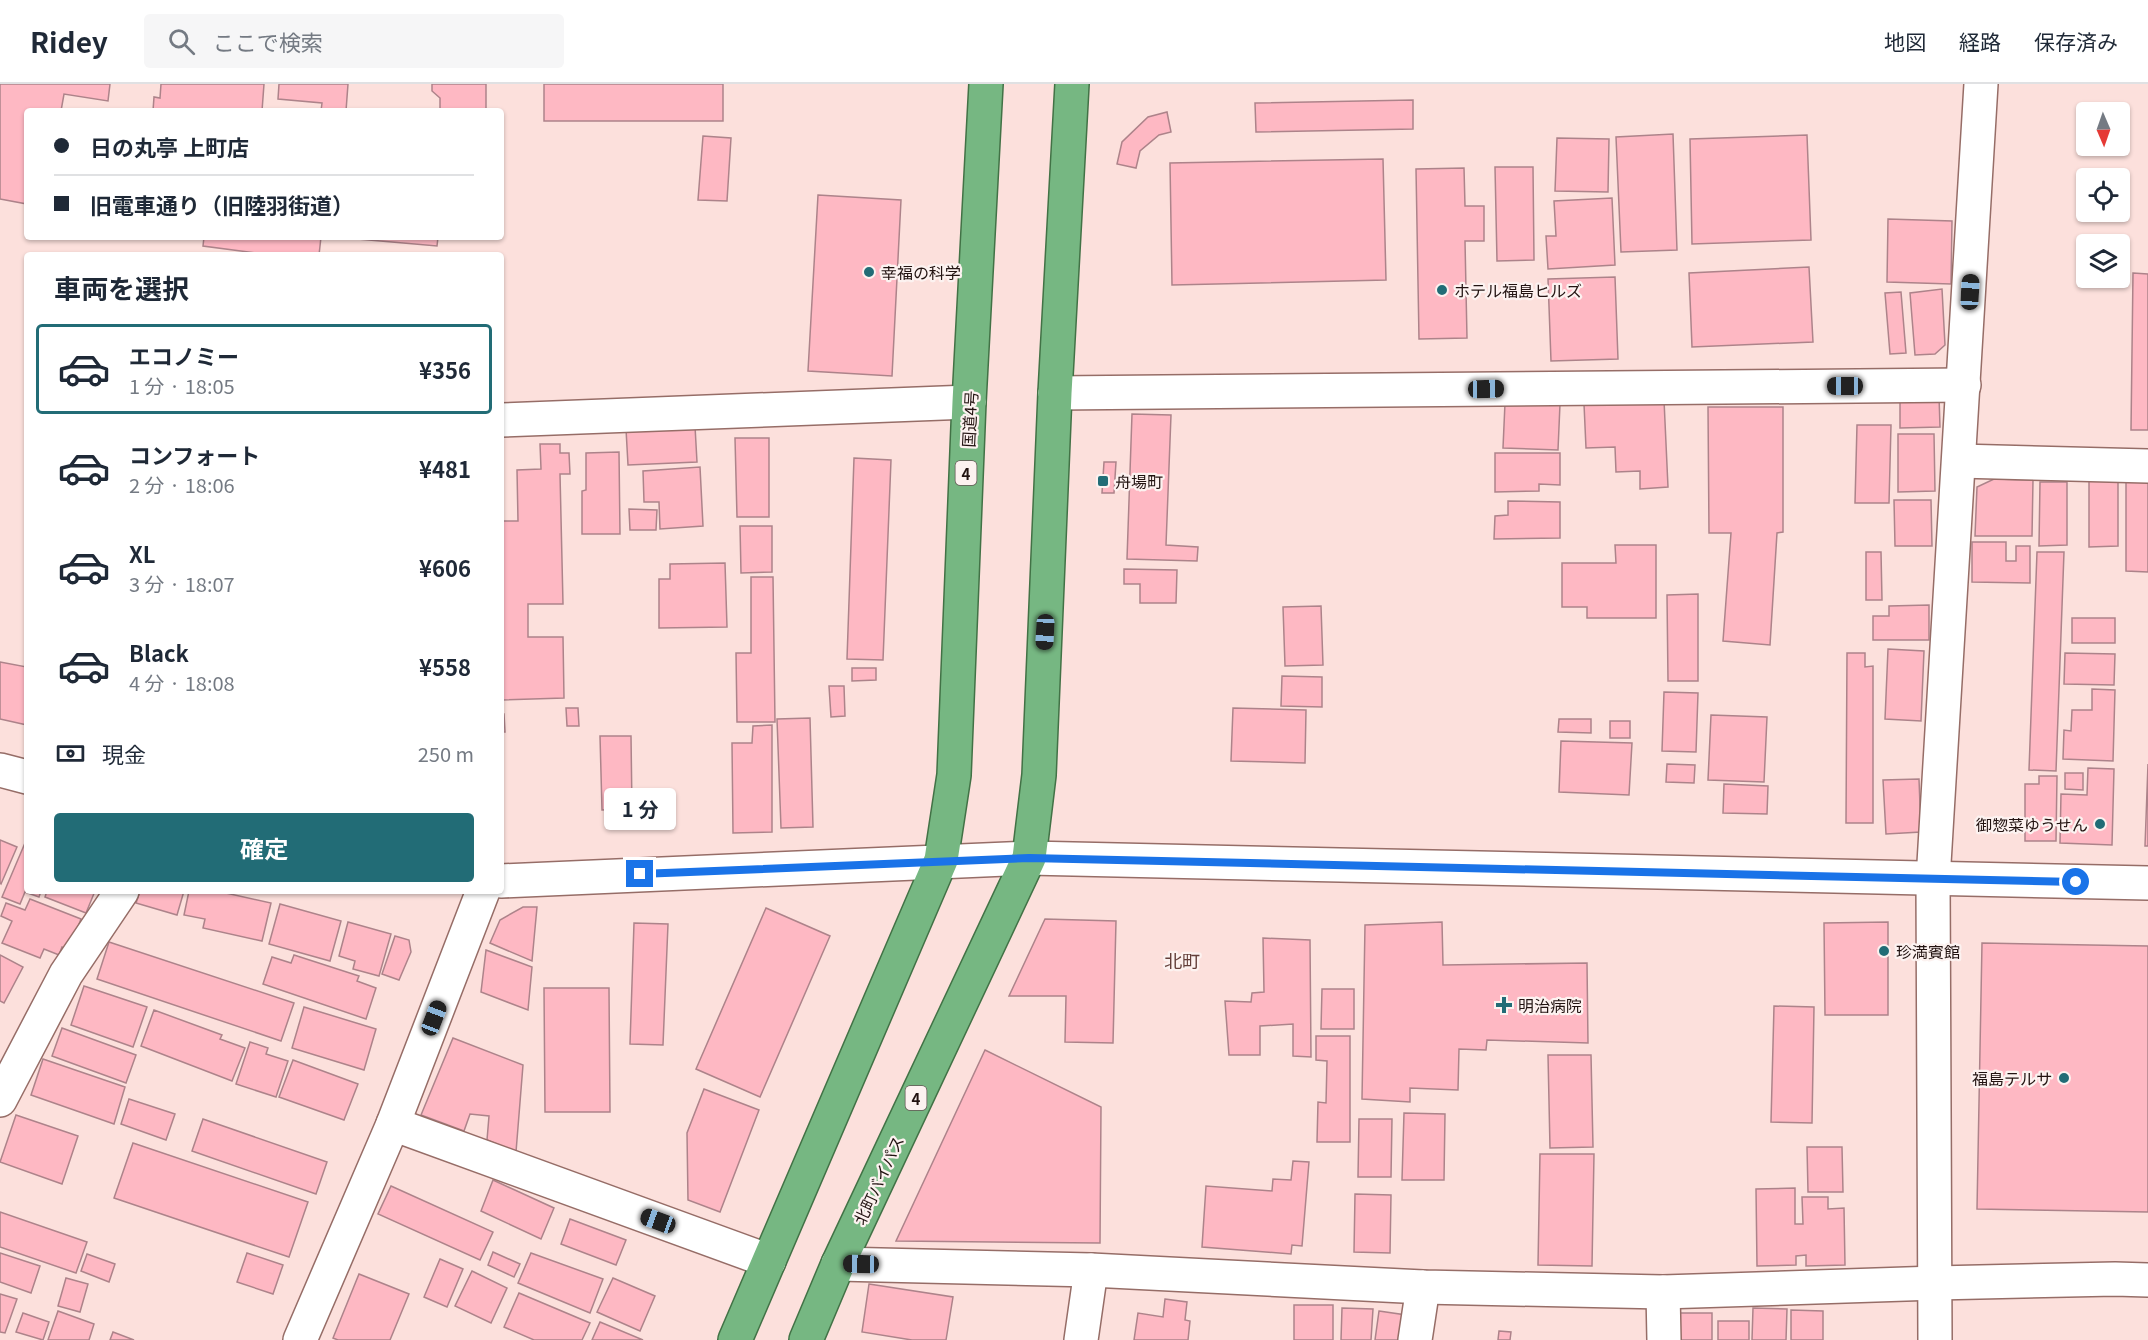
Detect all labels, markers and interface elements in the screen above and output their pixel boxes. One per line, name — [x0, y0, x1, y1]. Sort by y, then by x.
search box — [144, 14, 564, 68]
text: Ridey — [30, 21, 108, 61]
icon: search — [165, 25, 198, 58]
text: ここで検索 — [213, 25, 323, 57]
text: 地図 — [1884, 26, 1926, 56]
text: 経路 — [1959, 26, 2001, 56]
text: 保存済み — [2034, 26, 2118, 56]
north arrow — [2076, 102, 2130, 156]
map controls — [2076, 102, 2130, 288]
text: 日の丸亭 上町店 — [90, 130, 249, 162]
button: locate — [2076, 168, 2130, 222]
text: 旧電車通り（旧陸羽街道） — [90, 188, 354, 220]
button: layers — [2076, 234, 2130, 288]
place label: 幸福の科学 — [881, 260, 961, 284]
marker: 幸福の科学 — [862, 265, 876, 279]
text: 車両を選択 — [54, 268, 189, 307]
car — [1960, 274, 1980, 310]
place label: ホテル福島ヒルズ — [1454, 278, 1582, 302]
marker: ホテル福島ヒルズ — [1435, 283, 1449, 297]
text: エコノミー — [129, 339, 239, 371]
icon: car — [57, 342, 111, 396]
text: ¥356 — [419, 353, 471, 385]
text: 1 分 · 18:05 — [129, 371, 235, 400]
car — [1827, 377, 1863, 395]
car — [1468, 380, 1504, 398]
street label: 国道4号 — [956, 390, 982, 448]
text: コンフォート — [129, 438, 260, 470]
icon: car — [57, 441, 111, 495]
text: ¥481 — [419, 452, 471, 484]
road number: 4 — [956, 461, 976, 485]
place label: 舟場町 — [1115, 469, 1163, 493]
text: 2 分 · 18:06 — [129, 470, 235, 499]
marker: 舟場町 — [1096, 474, 1110, 488]
text: XL — [129, 537, 156, 569]
icon: car — [57, 540, 111, 594]
text: ¥606 — [419, 551, 471, 583]
text: 3 分 · 18:07 — [129, 569, 235, 598]
car — [1035, 614, 1055, 650]
text: Black — [129, 636, 189, 668]
icon: car — [57, 639, 111, 693]
text: ¥558 — [419, 650, 471, 682]
text: 4 分 · 18:08 — [129, 668, 235, 697]
icon: cash — [54, 737, 87, 770]
text: 現金 — [102, 737, 146, 769]
text: 250 m — [418, 739, 474, 768]
callout: 1 分 — [604, 787, 676, 829]
text: 1 分 — [622, 794, 658, 823]
place label: 御惣菜ゆうせん — [1976, 812, 2088, 836]
button: 確定 — [54, 813, 474, 882]
marker: 御惣菜ゆうせん — [2093, 817, 2107, 831]
route end — [626, 860, 653, 887]
route start — [2062, 868, 2089, 895]
place label: 珍満賓館 — [1896, 939, 1960, 963]
marker: 珍満賓館 — [1877, 944, 1891, 958]
district label: 北町 — [1164, 947, 1200, 973]
place label: 明治病院 — [1518, 993, 1582, 1017]
marker: 明治病院 — [1495, 996, 1513, 1014]
car — [419, 998, 449, 1038]
place label: 福島テルサ — [1972, 1066, 2052, 1090]
marker: 福島テルサ — [2057, 1071, 2071, 1085]
road number: 4 — [906, 1086, 926, 1110]
street label: 北町バイパス — [847, 1132, 909, 1228]
car — [638, 1206, 678, 1236]
car — [843, 1255, 879, 1273]

